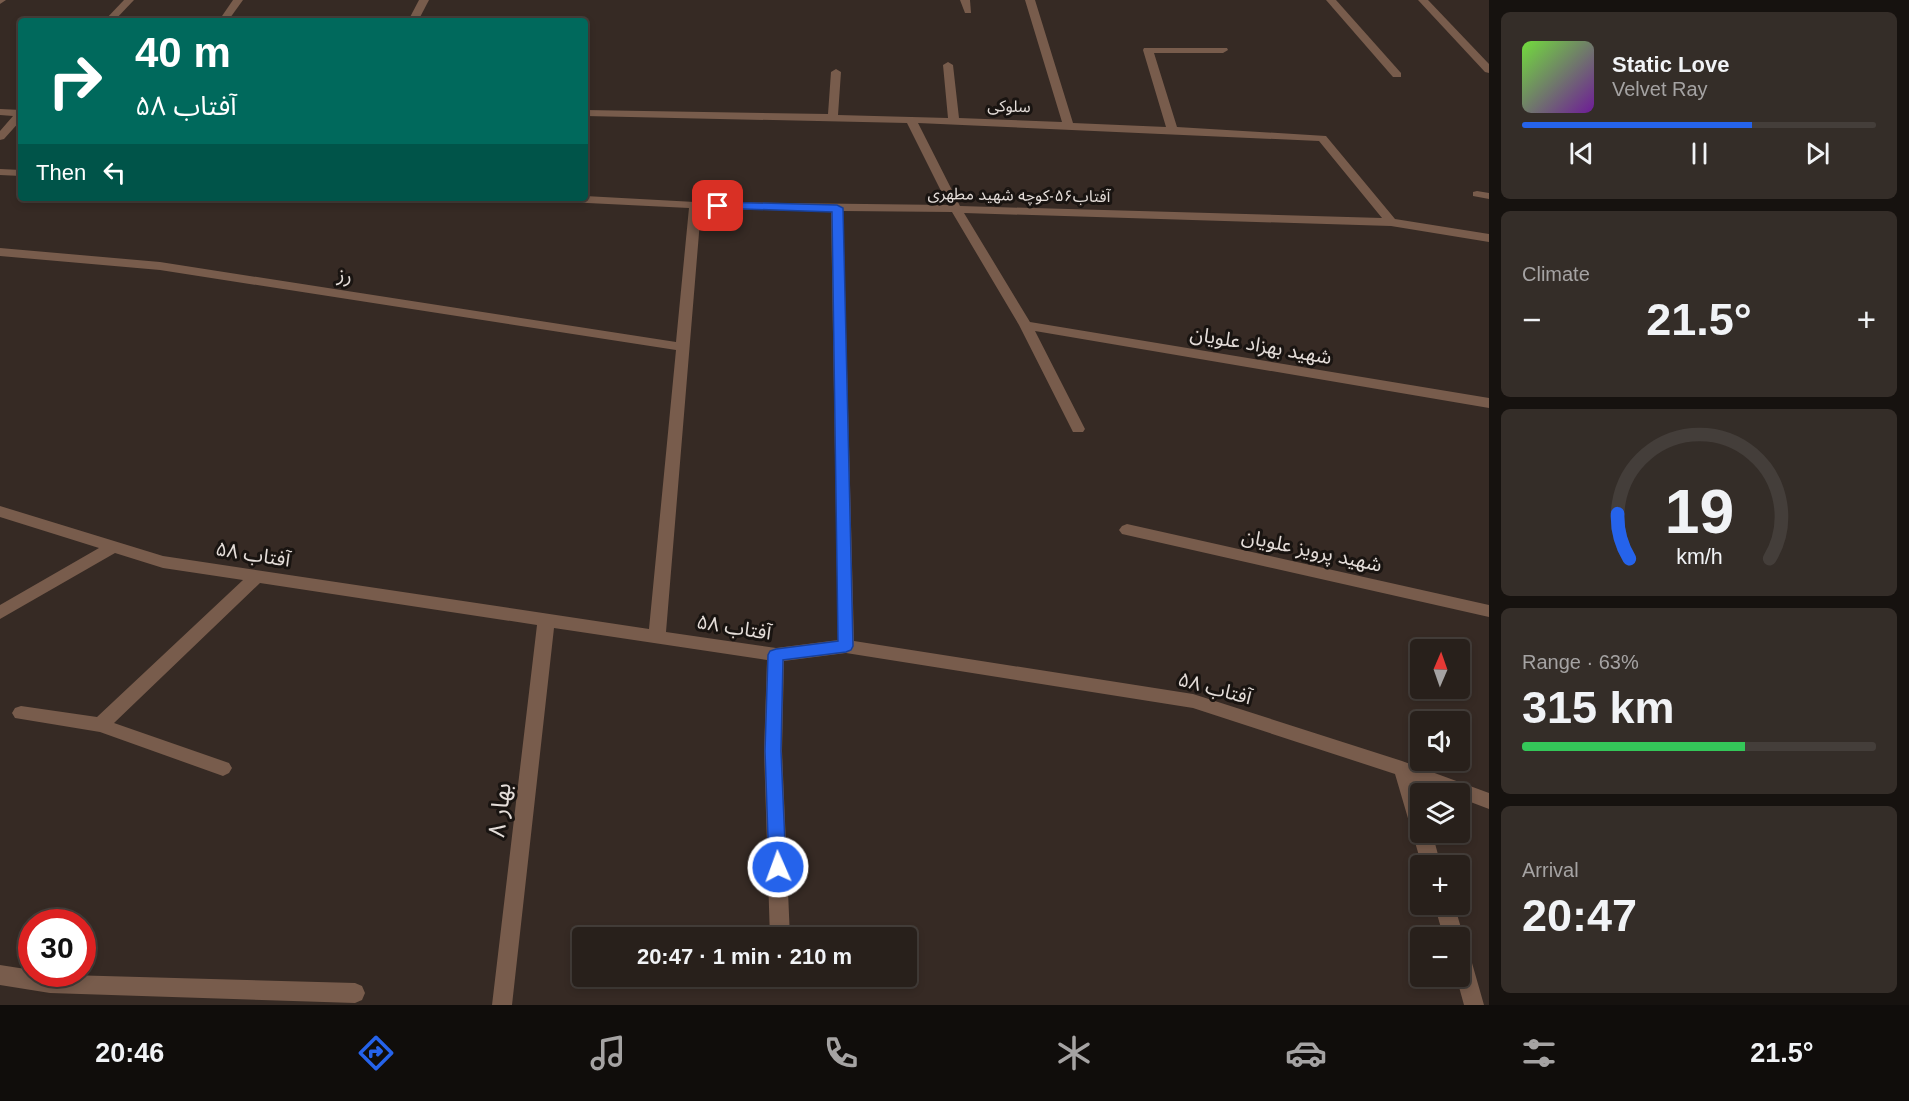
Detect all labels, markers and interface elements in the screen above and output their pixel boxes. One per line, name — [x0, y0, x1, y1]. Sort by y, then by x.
text: 40 m — [135, 29, 231, 76]
icon: right — [36, 42, 114, 120]
text: Static Love — [1612, 52, 1729, 77]
text: Velvet Ray — [1612, 78, 1708, 100]
text: آفتاب ۵۸ — [135, 91, 237, 121]
street label: سلوکی — [987, 97, 1031, 116]
icon: previous — [1565, 137, 1598, 170]
icon: pause — [1683, 137, 1716, 170]
icon: next — [1801, 137, 1834, 170]
icon: left — [98, 156, 131, 189]
text: Then — [36, 160, 86, 185]
pin — [692, 180, 743, 231]
street label: آفتاب۵۶-كوچه شهيد مطهری — [927, 185, 1112, 207]
icon: arrive — [701, 189, 734, 222]
street label: رز — [335, 263, 354, 288]
text: Climate — [1522, 263, 1590, 285]
text: 21.5° — [1646, 294, 1752, 345]
text: − — [1522, 301, 1541, 338]
text: + — [1857, 301, 1876, 338]
street label: شهید بهزاد علویان — [1188, 322, 1333, 369]
text: 19 — [1664, 478, 1734, 547]
street label: شهید پرویز علویان — [1239, 524, 1384, 578]
street label: آفتاب ۵۸ — [214, 537, 293, 571]
text: km/h — [1676, 546, 1722, 570]
street label: آفتاب ۵۸ — [695, 610, 774, 644]
north arrow — [1410, 639, 1470, 699]
map controls — [1410, 639, 1470, 987]
text: Range · 63% — [1522, 651, 1639, 673]
street label: آفتاب ۵۸ — [1176, 668, 1255, 709]
text: 315 km — [1522, 682, 1675, 733]
button: sound — [1410, 711, 1470, 771]
street label: بهار ۸ — [482, 781, 517, 839]
button: layers — [1410, 783, 1470, 843]
position arrow — [746, 835, 810, 899]
button: + — [1410, 855, 1470, 915]
text: Arrival — [1522, 859, 1579, 881]
text: 20:47 — [1522, 890, 1637, 941]
speed limit sign: 30 — [18, 909, 96, 987]
button: − — [1410, 927, 1470, 987]
text: 20:47 · 1 min · 210 m — [637, 944, 852, 969]
icon: directions — [355, 1032, 397, 1074]
icon: music — [587, 1032, 629, 1074]
icon: phone — [820, 1032, 862, 1074]
icon: climate — [1053, 1032, 1095, 1074]
icon: car — [1285, 1032, 1327, 1074]
icon: filters — [1518, 1032, 1560, 1074]
text: 20:46 — [95, 1038, 164, 1068]
text: 21.5° — [1750, 1038, 1814, 1068]

